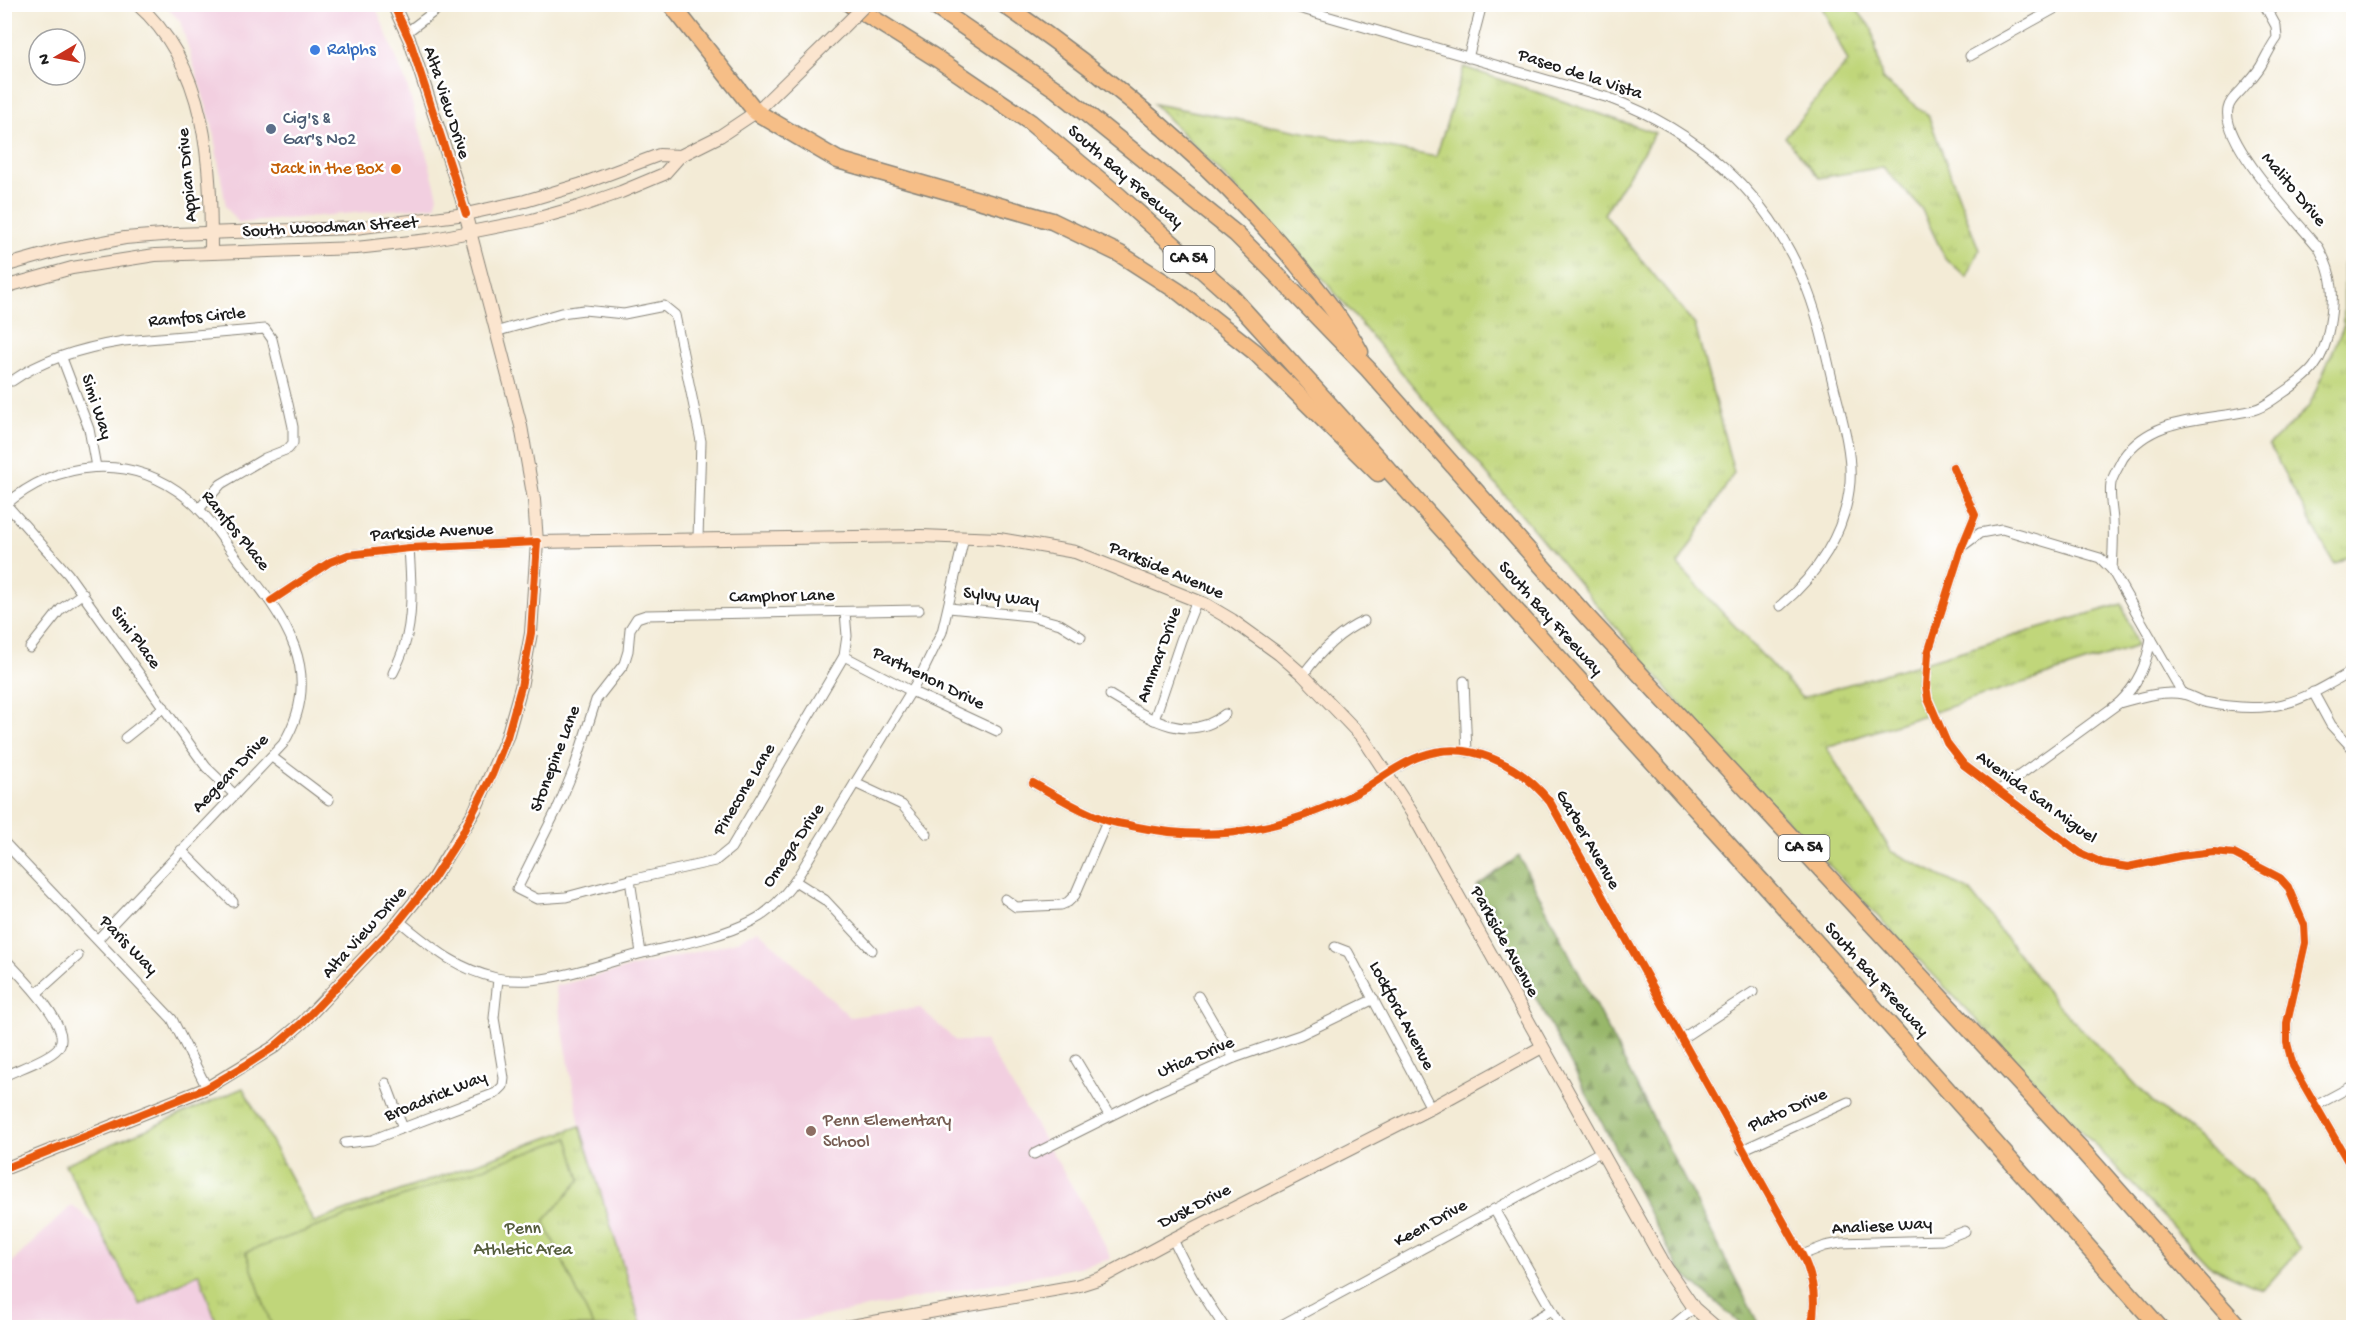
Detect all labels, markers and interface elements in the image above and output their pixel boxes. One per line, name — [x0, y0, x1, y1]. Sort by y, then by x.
north arrow — [27, 27, 87, 87]
place label: Ralphs — [327, 40, 377, 61]
marker: Ralphs — [308, 43, 322, 57]
street label: Alta View Drive — [418, 44, 474, 162]
street label: Paseo de la Vista — [1514, 45, 1646, 105]
text: N — [35, 52, 56, 66]
place label: Cig's & Gar's No2 — [283, 109, 356, 151]
street label: South Bay Freeway — [1063, 121, 1187, 233]
marker: Cig's & Gar's No2 — [264, 122, 278, 136]
street label: Appian Drive — [173, 126, 203, 223]
street label: Malito Drive — [2256, 149, 2331, 232]
place label: Jack in the Box — [271, 159, 385, 180]
marker: Jack in the Box — [389, 162, 403, 176]
street label: South Woodman Street — [242, 213, 420, 243]
road number: CA 54 — [1164, 246, 1214, 272]
street label: Ramfos Circle — [148, 303, 247, 333]
street label: Simi Way — [76, 372, 116, 442]
street label: Ramfos Place — [196, 487, 274, 576]
street label: Parkside Avenue — [369, 519, 495, 547]
street label: Parkside Avenue — [1104, 537, 1227, 605]
street label: South Bay Freeway — [1493, 557, 1607, 681]
street label: Sylvy Way — [962, 583, 1040, 613]
street label: Camphor Lane — [729, 586, 836, 608]
street label: Simi Place — [105, 603, 165, 674]
street label: Annmar Drive — [1133, 604, 1187, 706]
street label: Parthenon Drive — [867, 642, 988, 716]
street label: Stonepine Lane — [526, 702, 586, 815]
street label: Aegean Drive — [188, 730, 274, 818]
street label: Pinecone Lane — [709, 740, 781, 841]
street label: Avenida San Miguel — [1971, 747, 2101, 849]
street label: Garber Avenue — [1550, 787, 1624, 894]
street label: Omega Drive — [758, 799, 830, 892]
road number: CA 54 — [1778, 835, 1830, 861]
street label: Alta View Drive — [318, 882, 412, 983]
street label: Parkside Avenue — [1464, 882, 1543, 1002]
street label: Paris Way — [94, 911, 162, 980]
street label: South Bay Freeway — [1819, 918, 1933, 1042]
street label: Lockford Avenue — [1364, 958, 1439, 1075]
street label: Utica Drive — [1155, 1032, 1238, 1084]
street label: Broadrick Way — [381, 1067, 490, 1127]
street label: Plato Drive — [1744, 1084, 1831, 1138]
place label: Penn Elementary School — [822, 1111, 951, 1153]
marker: Penn Elementary School — [804, 1124, 818, 1138]
street label: Dusk Drive — [1154, 1180, 1235, 1235]
street label: Keen Drive — [1391, 1195, 1472, 1253]
street label: Analiese Way — [1831, 1214, 1933, 1240]
park label: Penn Athletic Area — [474, 1219, 573, 1261]

